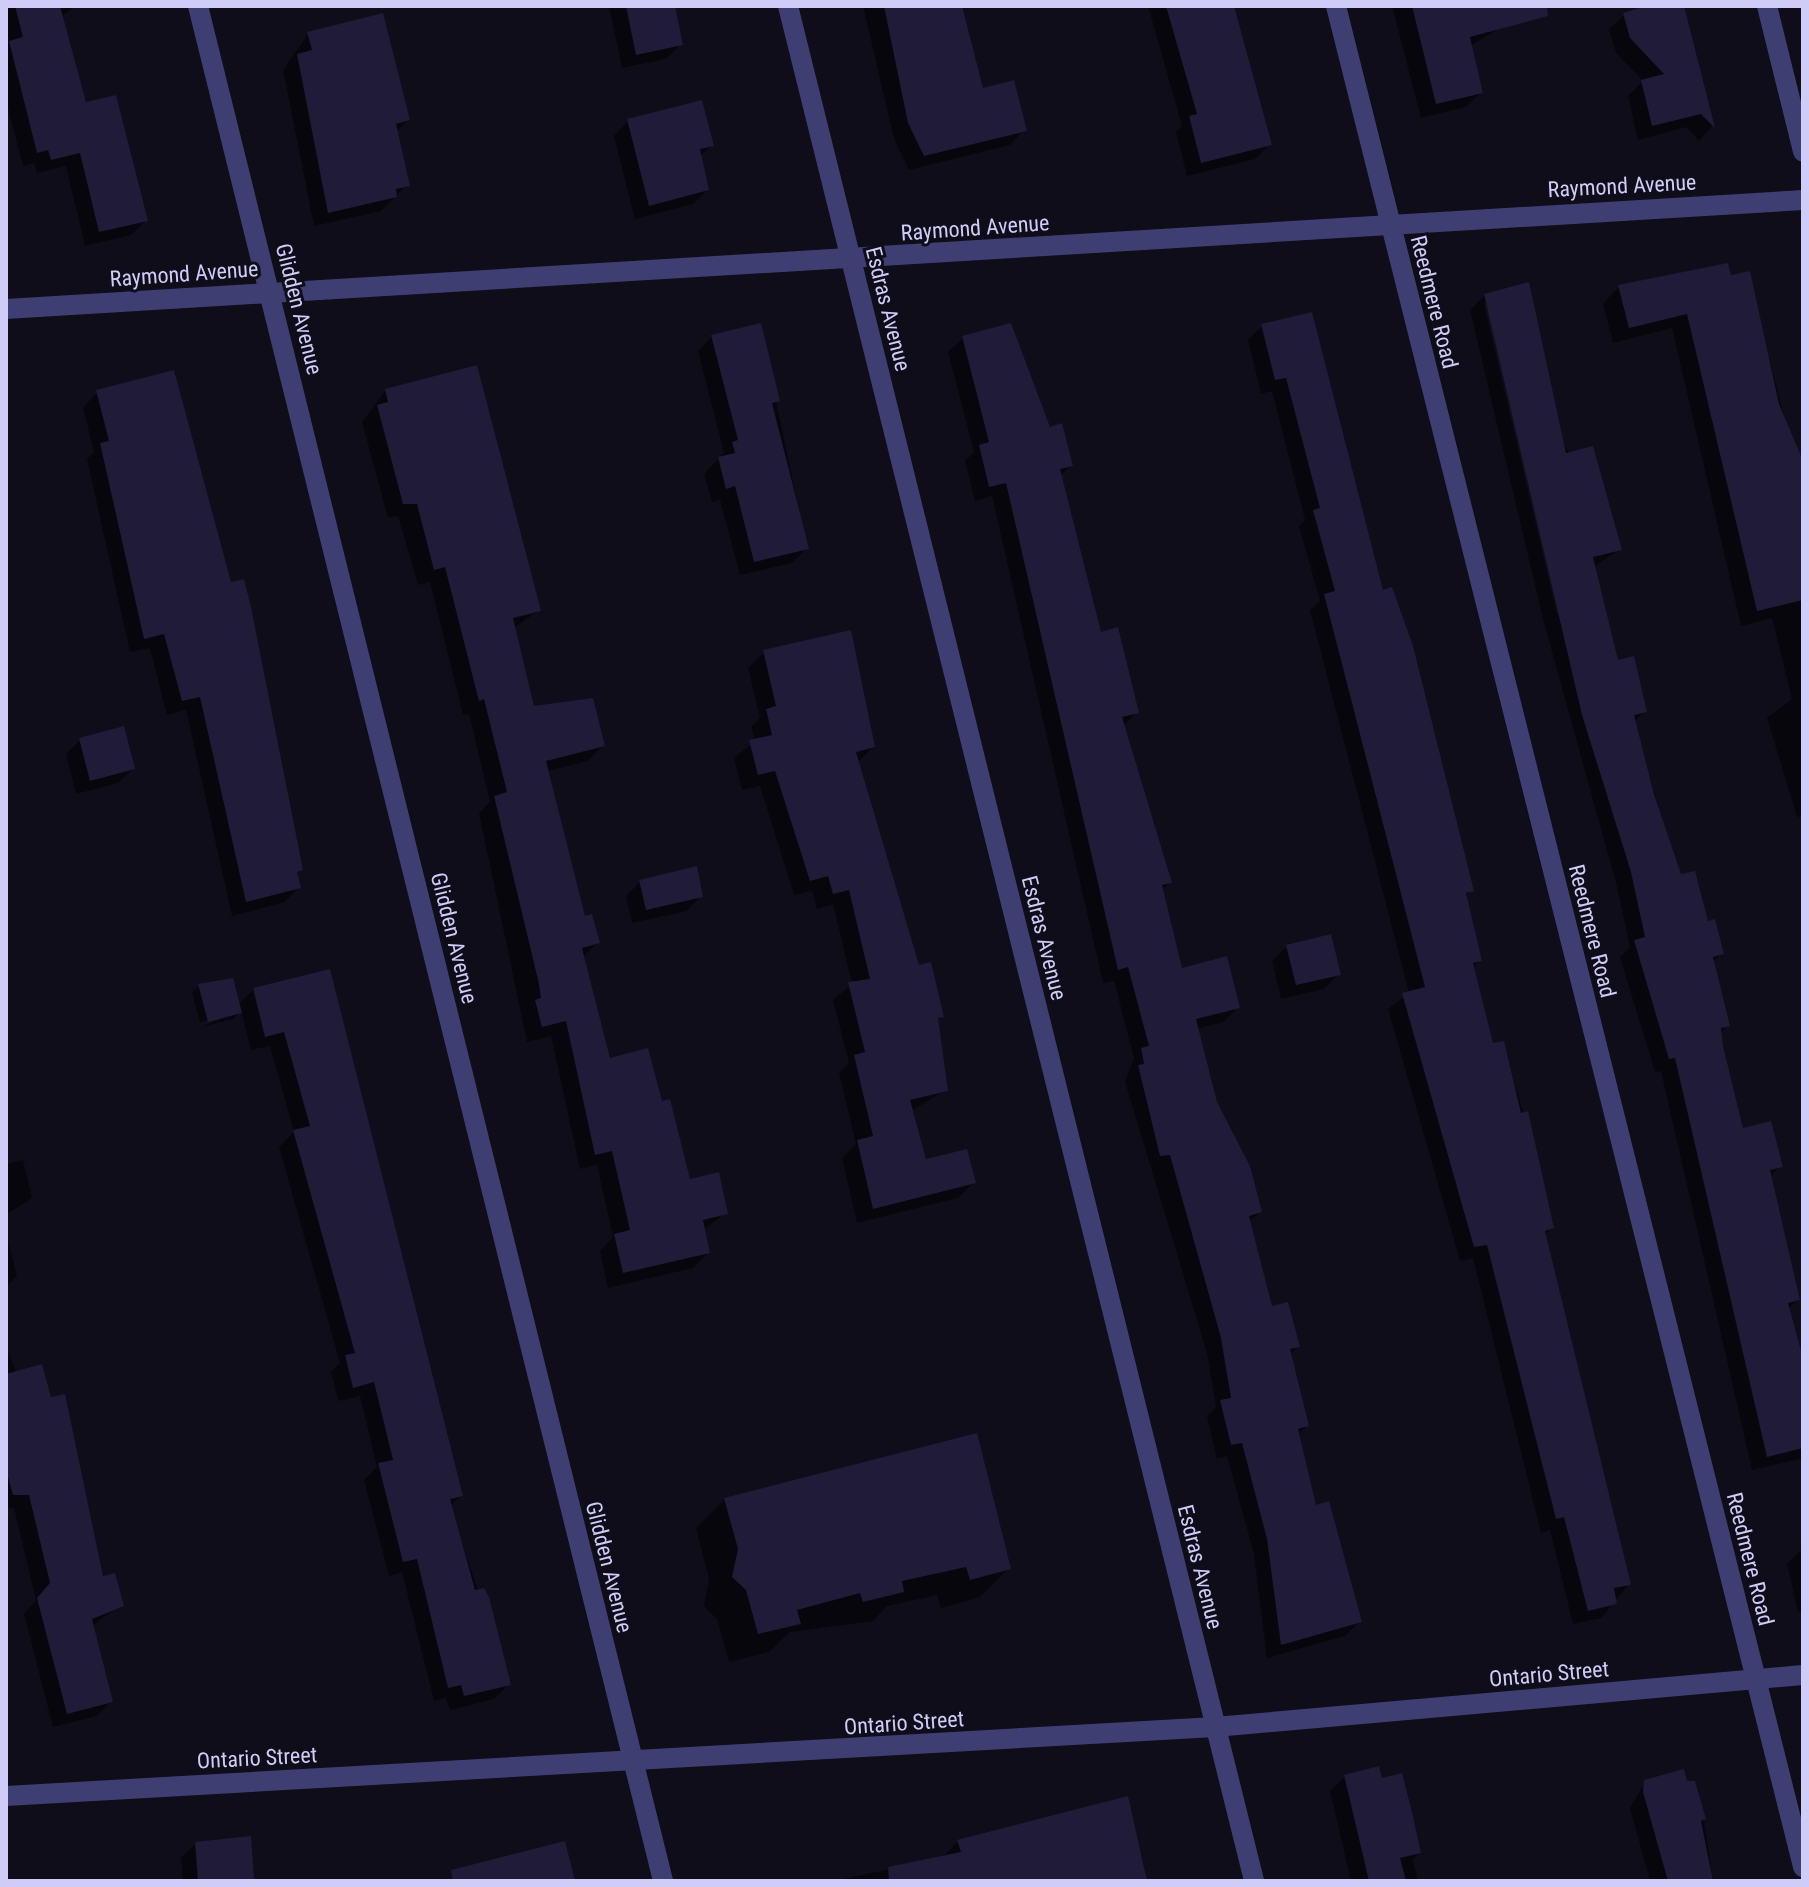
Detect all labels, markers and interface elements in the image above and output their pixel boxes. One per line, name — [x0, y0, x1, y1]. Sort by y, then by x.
street label: Raymond Avenue — [1547, 169, 1697, 203]
street label: Raymond Avenue — [900, 210, 1050, 246]
street label: Reedmere Road — [1405, 233, 1463, 371]
street label: Glidden Avenue — [270, 241, 328, 377]
street label: Esdras Avenue — [860, 244, 916, 374]
street label: Raymond Avenue — [109, 256, 259, 292]
street label: Reedmere Road — [1563, 862, 1621, 1000]
street label: Glidden Avenue — [425, 870, 483, 1006]
street label: Esdras Avenue — [1016, 873, 1072, 1003]
street label: Reedmere Road — [1721, 1490, 1779, 1628]
street label: Glidden Avenue — [580, 1499, 638, 1635]
street label: Esdras Avenue — [1172, 1502, 1228, 1632]
street label: Ontario Street — [1488, 1656, 1610, 1692]
street label: Ontario Street — [843, 1706, 965, 1740]
street label: Ontario Street — [196, 1742, 318, 1774]

